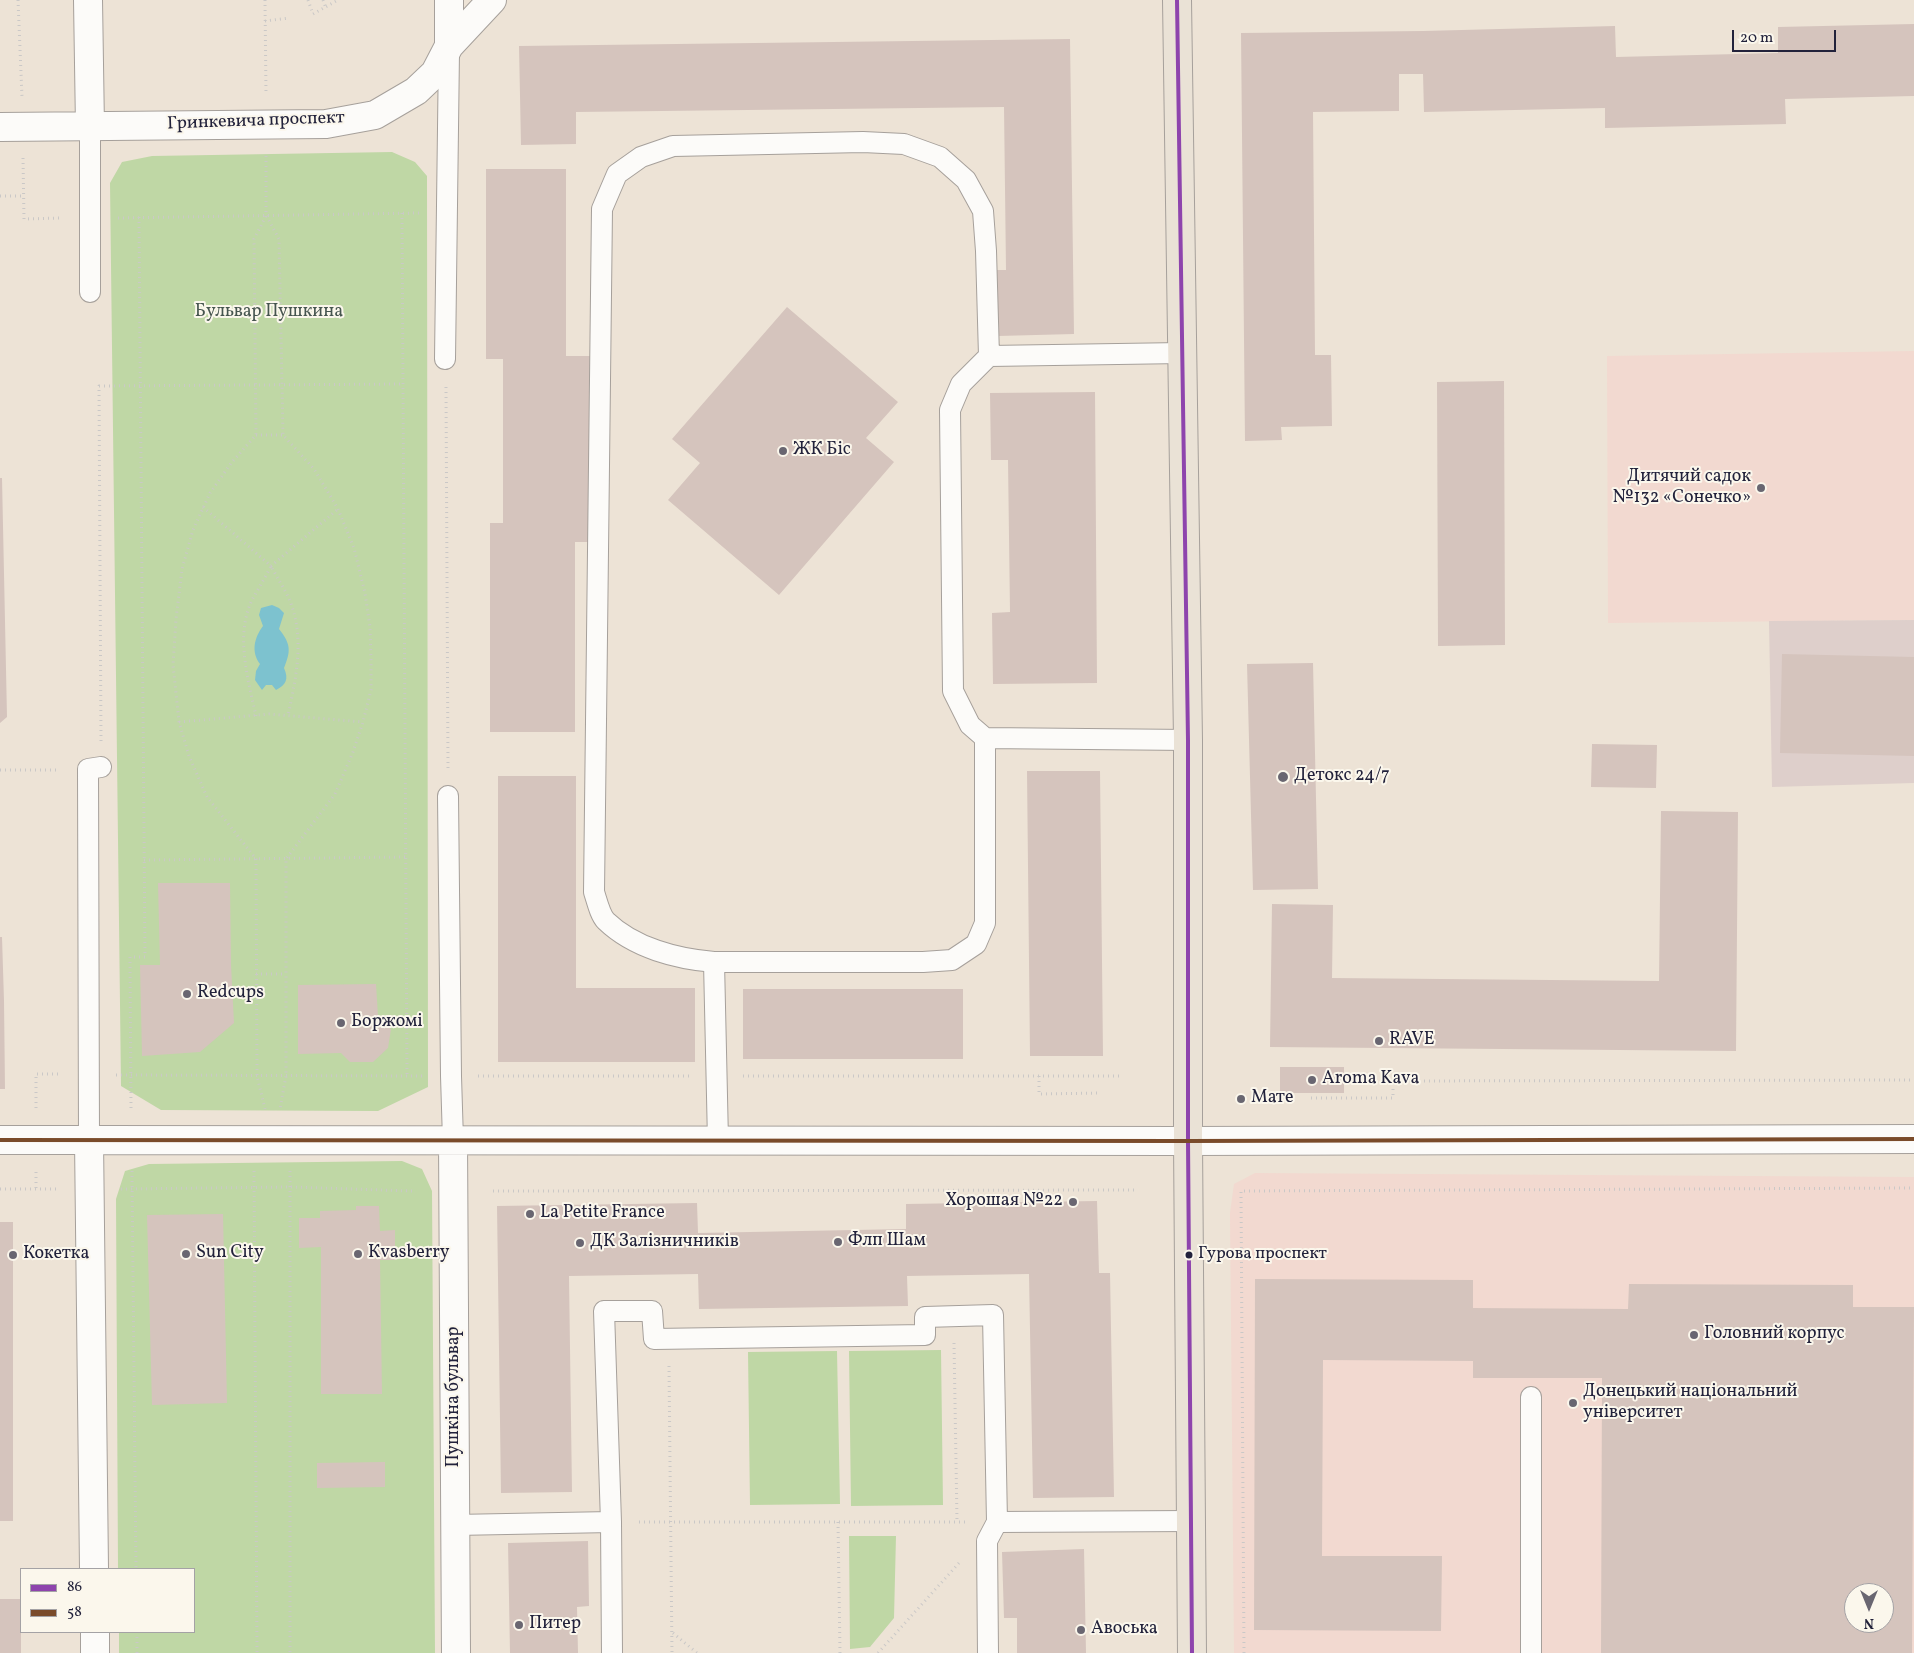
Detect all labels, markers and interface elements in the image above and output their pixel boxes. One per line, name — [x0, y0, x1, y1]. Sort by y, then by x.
scale bar — [1734, 20, 1838, 52]
text: 20 m — [1740, 28, 1773, 49]
street label: Гринкевича проспект — [167, 108, 345, 136]
park label: Бульвар Пушкина — [195, 302, 343, 324]
place label: ЖК Біс — [793, 440, 851, 462]
marker: ЖК Біс — [777, 445, 789, 457]
place label: Дитячий садок №132 «Сонечко» — [1613, 467, 1751, 509]
marker: Дитячий садок №132 «Сонечко» — [1755, 482, 1767, 494]
place label: Детокс 24/7 — [1294, 766, 1390, 788]
marker: Детокс 24/7 — [1276, 770, 1290, 784]
place label: Redcups — [197, 983, 264, 1005]
marker: Redcups — [181, 988, 193, 1000]
place label: Боржомi — [351, 1012, 423, 1034]
marker: Боржомi — [335, 1017, 347, 1029]
place label: RAVE — [1389, 1030, 1434, 1052]
marker: RAVE — [1373, 1035, 1385, 1047]
place label: Aroma Kava — [1322, 1069, 1419, 1091]
marker: Aroma Kava — [1306, 1074, 1318, 1086]
place label: Мате — [1251, 1088, 1293, 1110]
marker: Мате — [1235, 1093, 1247, 1105]
place label: Хорошая №22 — [945, 1191, 1063, 1213]
marker: Хорошая №22 — [1067, 1196, 1079, 1208]
place label: La Petite France — [540, 1203, 665, 1225]
marker: La Petite France — [524, 1208, 536, 1220]
place label: Флп Шам — [848, 1231, 926, 1253]
place label: ДК Залізничників — [590, 1232, 739, 1254]
marker: Флп Шам — [832, 1236, 844, 1248]
marker: ДК Залізничників — [574, 1237, 586, 1249]
place label: Sun City — [196, 1243, 264, 1265]
place label: Кvasberry — [368, 1243, 450, 1265]
place label: Кокетка — [23, 1244, 89, 1266]
place label: Гурова проспект — [1198, 1245, 1327, 1265]
marker: Sun City — [180, 1248, 192, 1260]
marker: Кvasberry — [352, 1248, 364, 1260]
marker: Кокетка — [7, 1249, 19, 1261]
marker: Гурова проспект — [1184, 1250, 1194, 1260]
place label: Головний корпус — [1704, 1324, 1845, 1346]
street label: Пушкіна бульвар — [444, 1326, 466, 1468]
marker: Головний корпус — [1688, 1329, 1700, 1341]
place label: Донецький національний університет — [1583, 1382, 1798, 1425]
marker: Донецький національний університет — [1567, 1397, 1579, 1409]
legend — [20, 1568, 195, 1633]
text: 86 — [67, 1577, 82, 1598]
north arrow — [1844, 1583, 1894, 1633]
text: 58 — [67, 1602, 82, 1623]
text: N — [1864, 1613, 1874, 1632]
place label: Питер — [529, 1614, 581, 1636]
marker: Питер — [513, 1619, 525, 1631]
place label: Авоська — [1091, 1619, 1158, 1641]
marker: Авоська — [1075, 1624, 1087, 1636]

